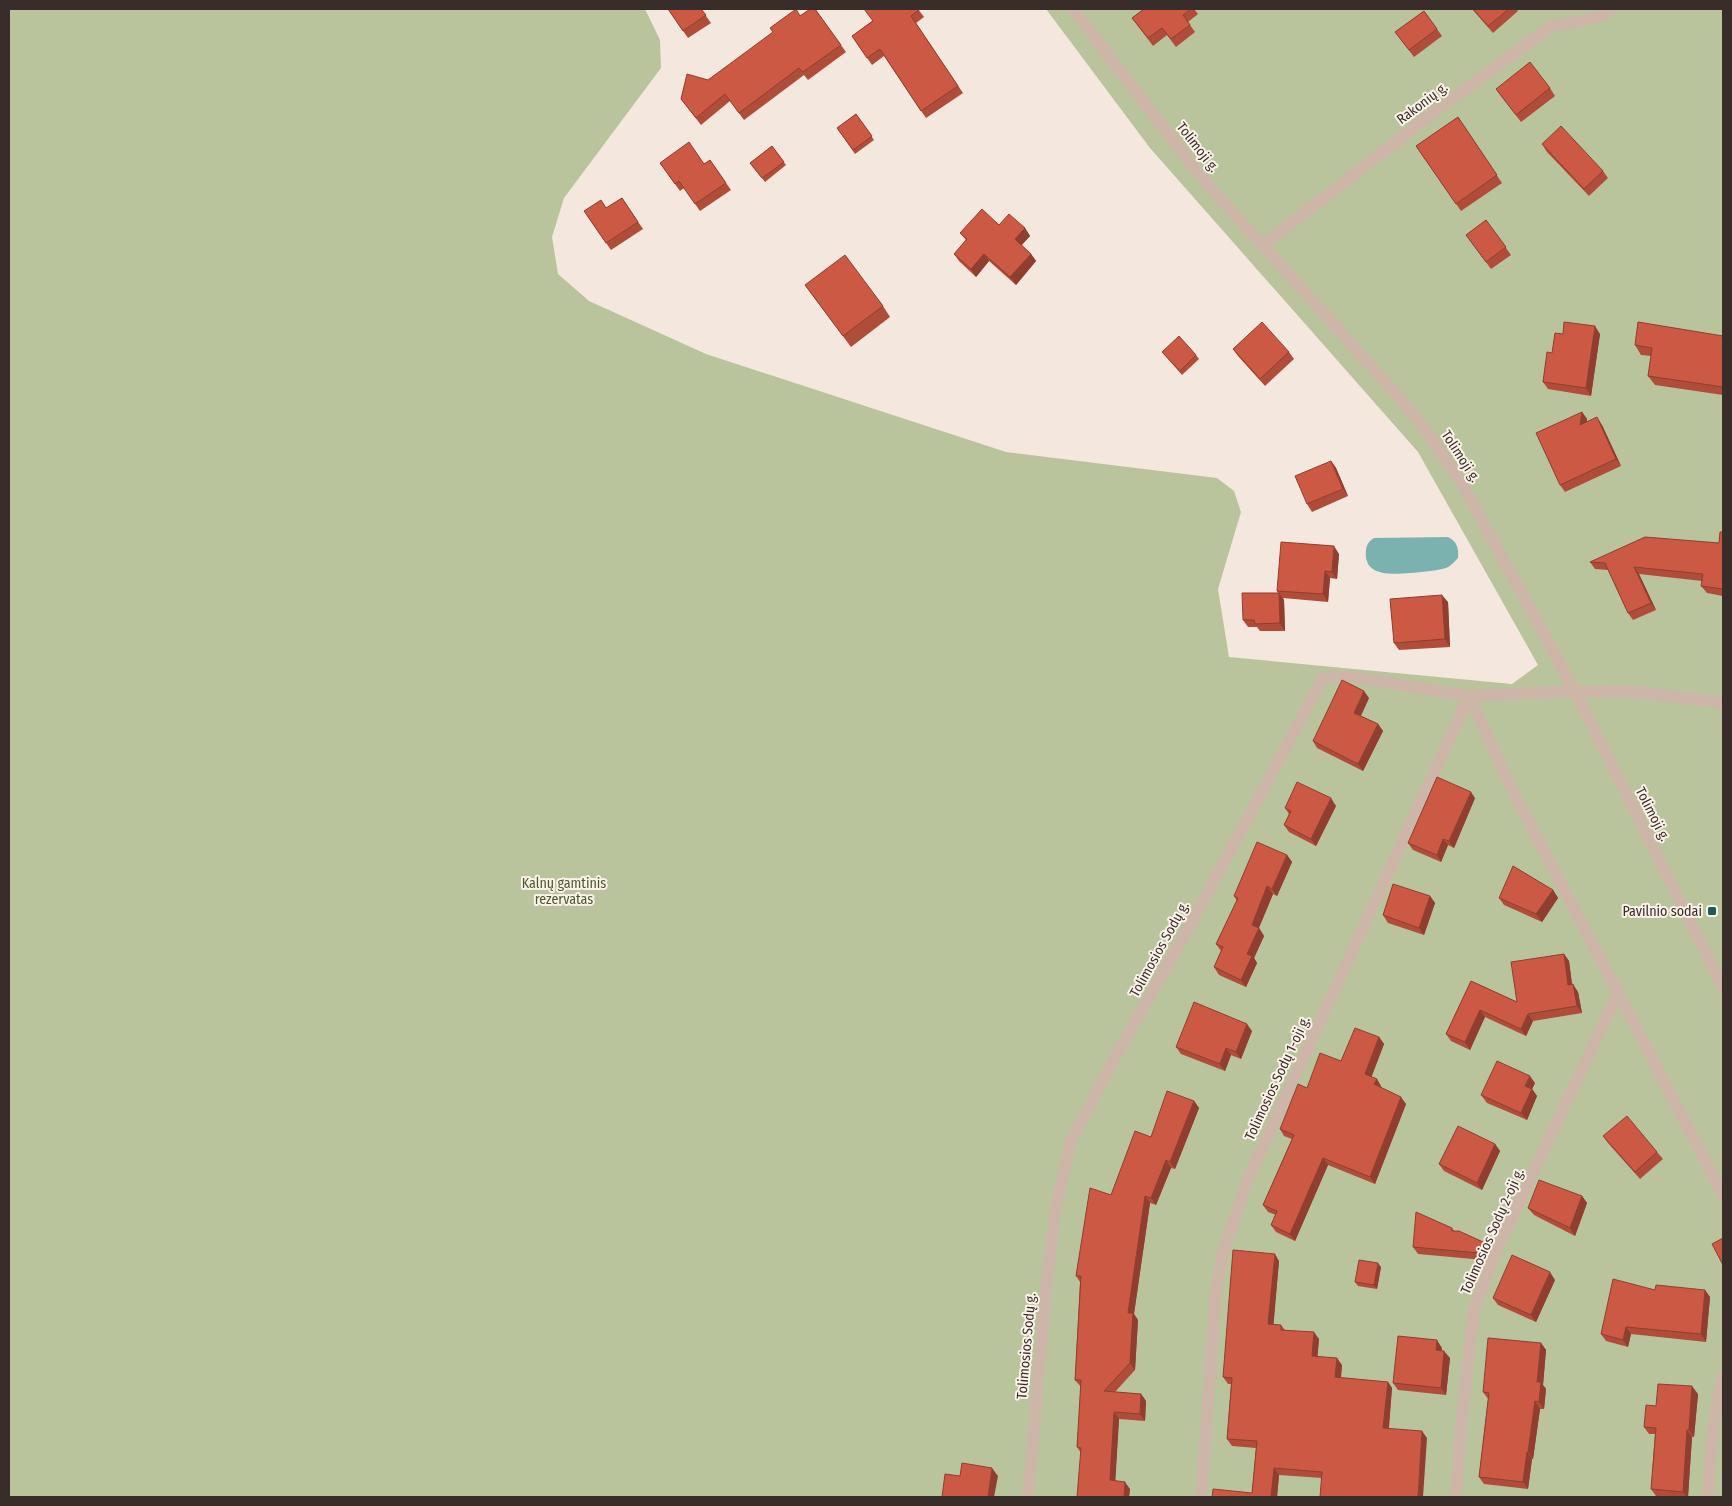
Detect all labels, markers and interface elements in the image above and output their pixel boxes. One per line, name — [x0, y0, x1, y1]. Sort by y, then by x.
street label: Rakonių g. — [1394, 79, 1451, 128]
street label: Tolimoji g. — [1173, 119, 1222, 176]
street label: Tolimoji g. — [1438, 427, 1484, 485]
street label: Tolimoji g. — [1632, 784, 1673, 844]
park label: Kalnų gamtinis rezervatas — [522, 875, 606, 908]
street label: Tolimosios Sodų g. — [1126, 899, 1193, 1000]
place label: Pavilnio sodai — [1623, 903, 1702, 920]
marker: Pavilnio sodai — [1706, 905, 1718, 917]
street label: Tolimosios Sodų 1-oji g. — [1241, 1013, 1314, 1143]
street label: Tolimosios Sodų 2-oji g. — [1457, 1166, 1528, 1297]
street label: Tolimosios Sodų g. — [1013, 1292, 1040, 1400]

